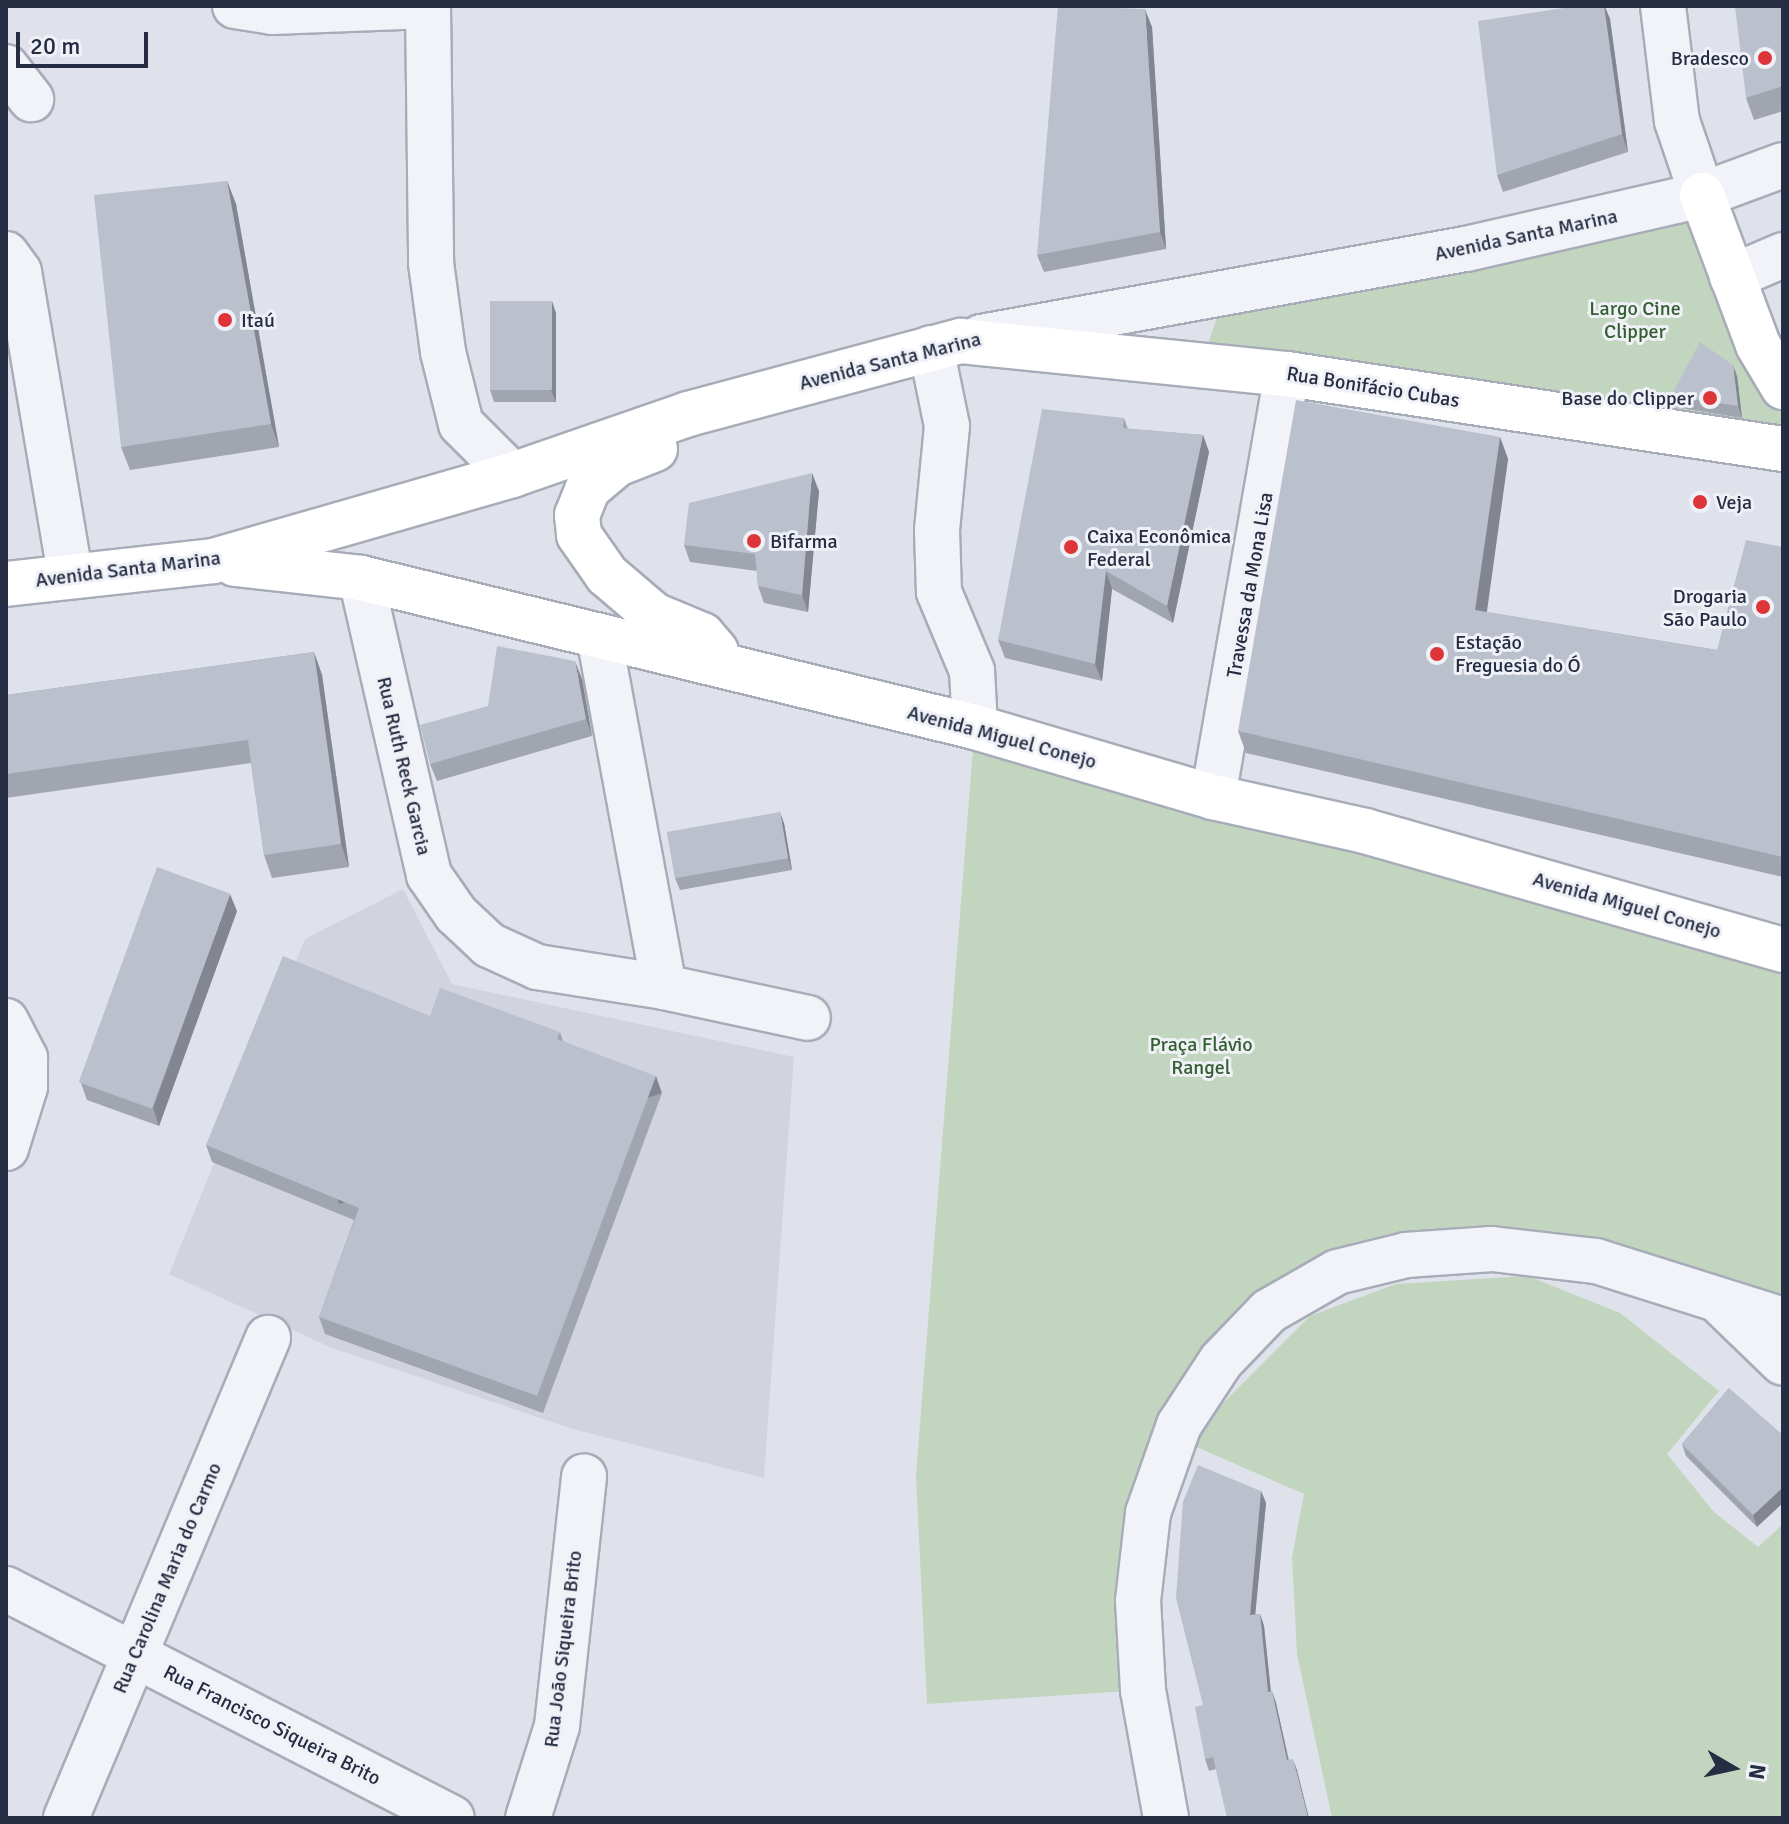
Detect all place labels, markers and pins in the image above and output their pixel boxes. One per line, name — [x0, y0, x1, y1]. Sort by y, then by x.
place label: Bradesco — [1671, 46, 1749, 70]
marker: Bradesco — [1756, 49, 1774, 67]
place label: Itaú — [241, 308, 275, 332]
marker: Itaú — [216, 311, 234, 329]
place label: Base do Clipper — [1561, 386, 1694, 410]
marker: Base do Clipper — [1701, 389, 1719, 407]
place label: Veja — [1716, 490, 1752, 514]
marker: Veja — [1691, 493, 1709, 511]
place label: Caixa Econômica Federal — [1087, 524, 1231, 571]
place label: Bifarma — [770, 529, 838, 553]
marker: Bifarma — [745, 532, 763, 550]
marker: Caixa Econômica Federal — [1062, 538, 1080, 556]
place label: Drogaria São Paulo — [1663, 584, 1747, 631]
marker: Drogaria São Paulo — [1754, 598, 1772, 616]
place label: Estação Freguesia do Ó — [1455, 630, 1581, 677]
marker: Estação Freguesia do Ó — [1426, 643, 1448, 665]

